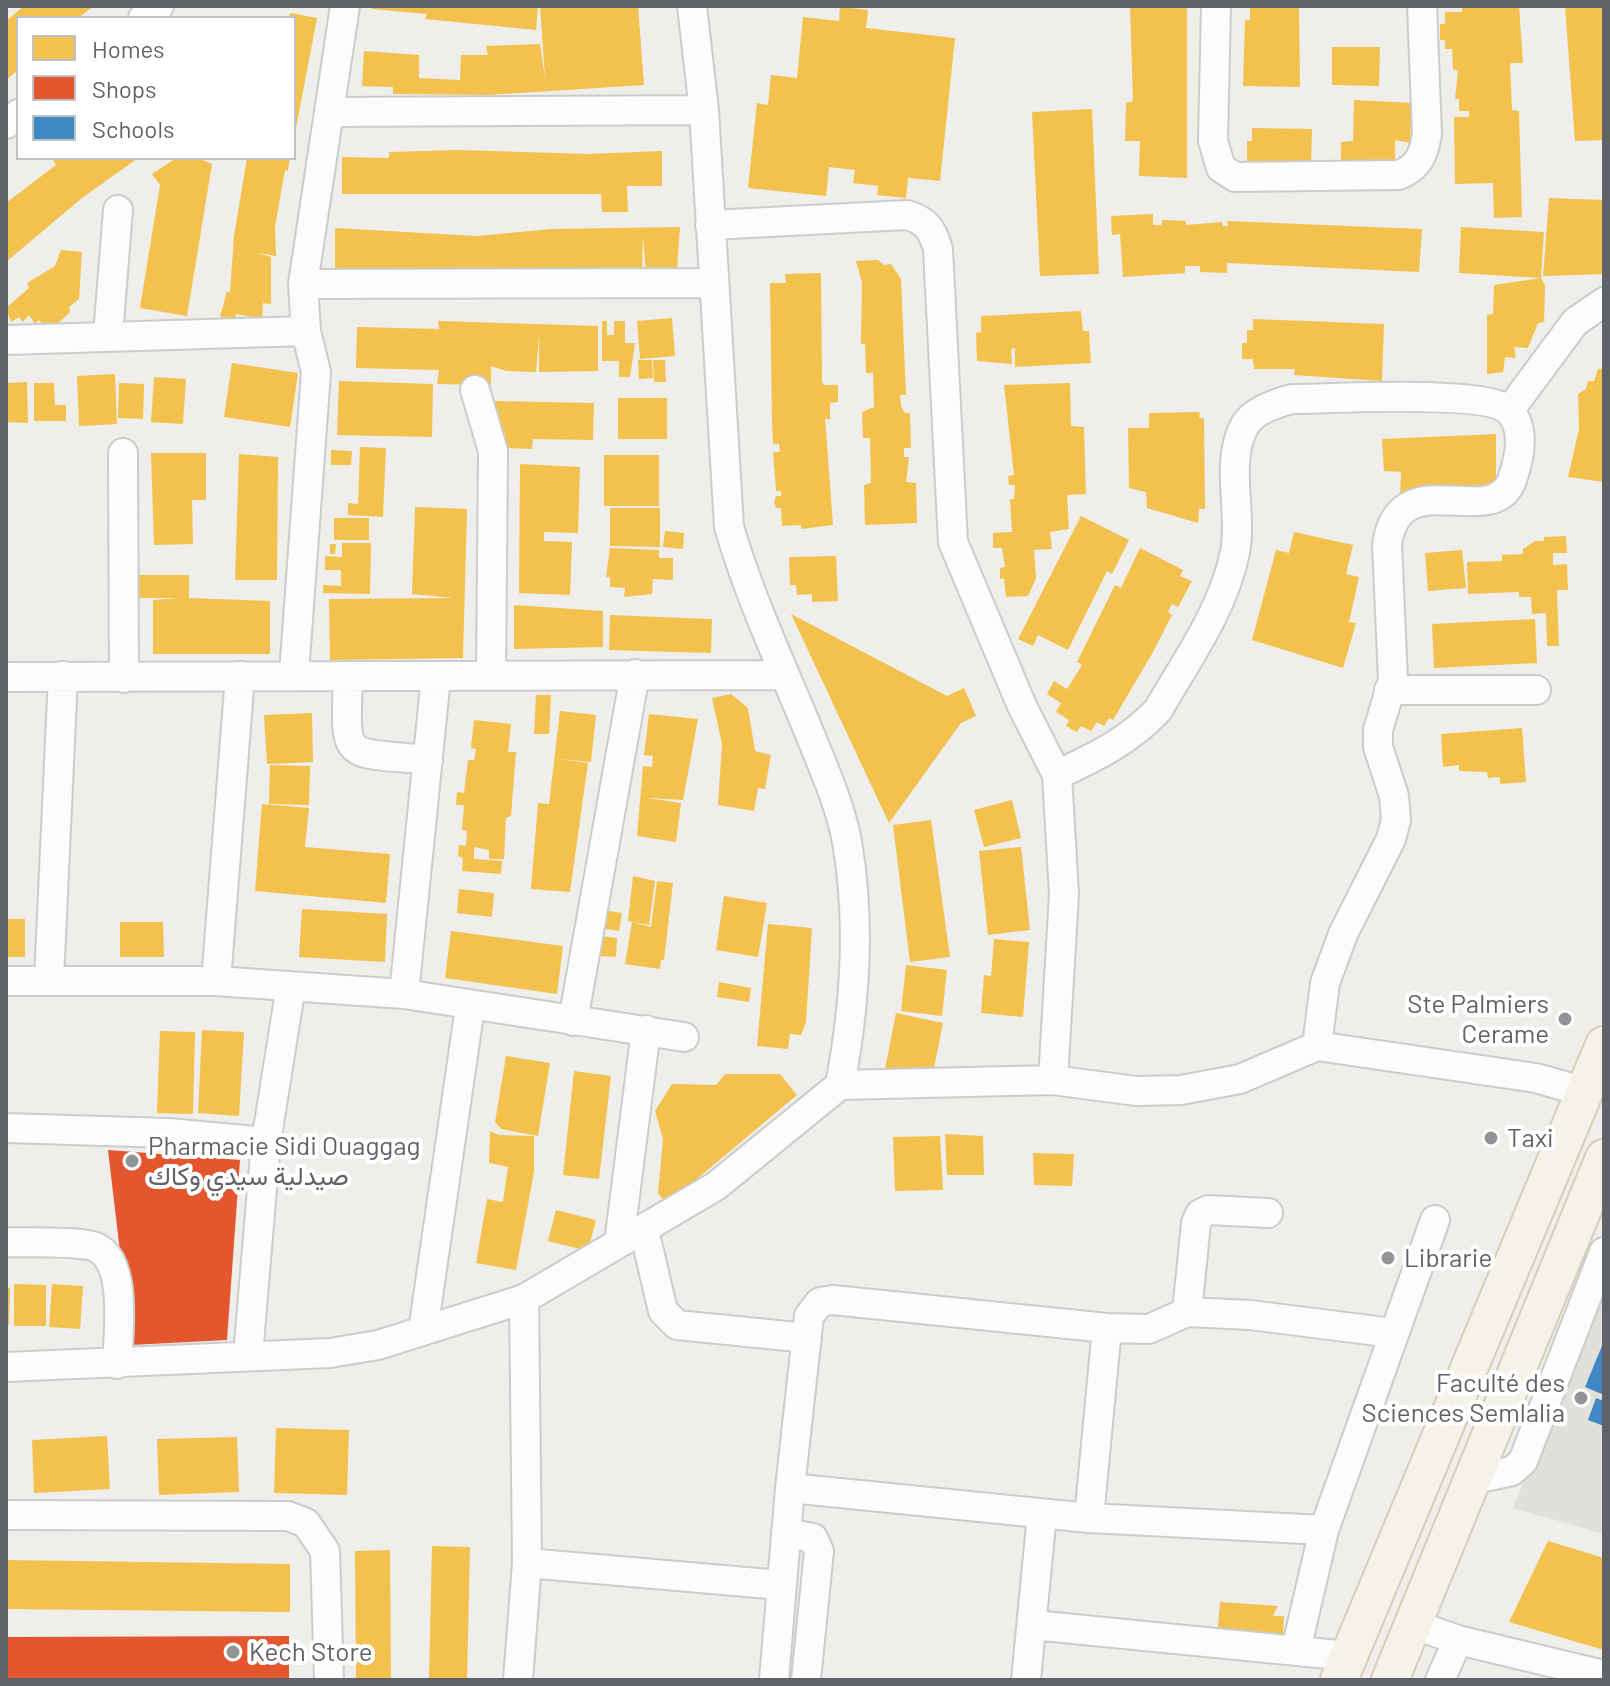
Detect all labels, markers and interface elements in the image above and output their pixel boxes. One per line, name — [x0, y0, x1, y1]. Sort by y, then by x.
legend — [16, 16, 296, 160]
text: Homes — [92, 34, 165, 63]
text: Shops — [92, 74, 157, 103]
text: Schools — [92, 114, 175, 143]
place label: Ste Palmiers Cerame — [1407, 988, 1549, 1050]
marker: Ste Palmiers Cerame — [1556, 1010, 1574, 1028]
place label: Taxi — [1507, 1122, 1554, 1154]
marker: Taxi — [1482, 1129, 1500, 1147]
place label: Pharmacie Sidi Ouaggag صيدلية سيدي وكاك — [148, 1130, 420, 1192]
marker: Pharmacie Sidi Ouaggag صيدلية سيدي وكاك — [123, 1152, 141, 1170]
place label: Librarie — [1404, 1242, 1492, 1274]
marker: Librarie — [1379, 1249, 1397, 1267]
place label: Faculté des Sciences Semlalia — [1361, 1367, 1565, 1428]
marker: Faculté des Sciences Semlalia — [1572, 1389, 1590, 1407]
place label: Kech Store — [249, 1636, 373, 1668]
marker: Kech Store — [224, 1643, 242, 1661]

